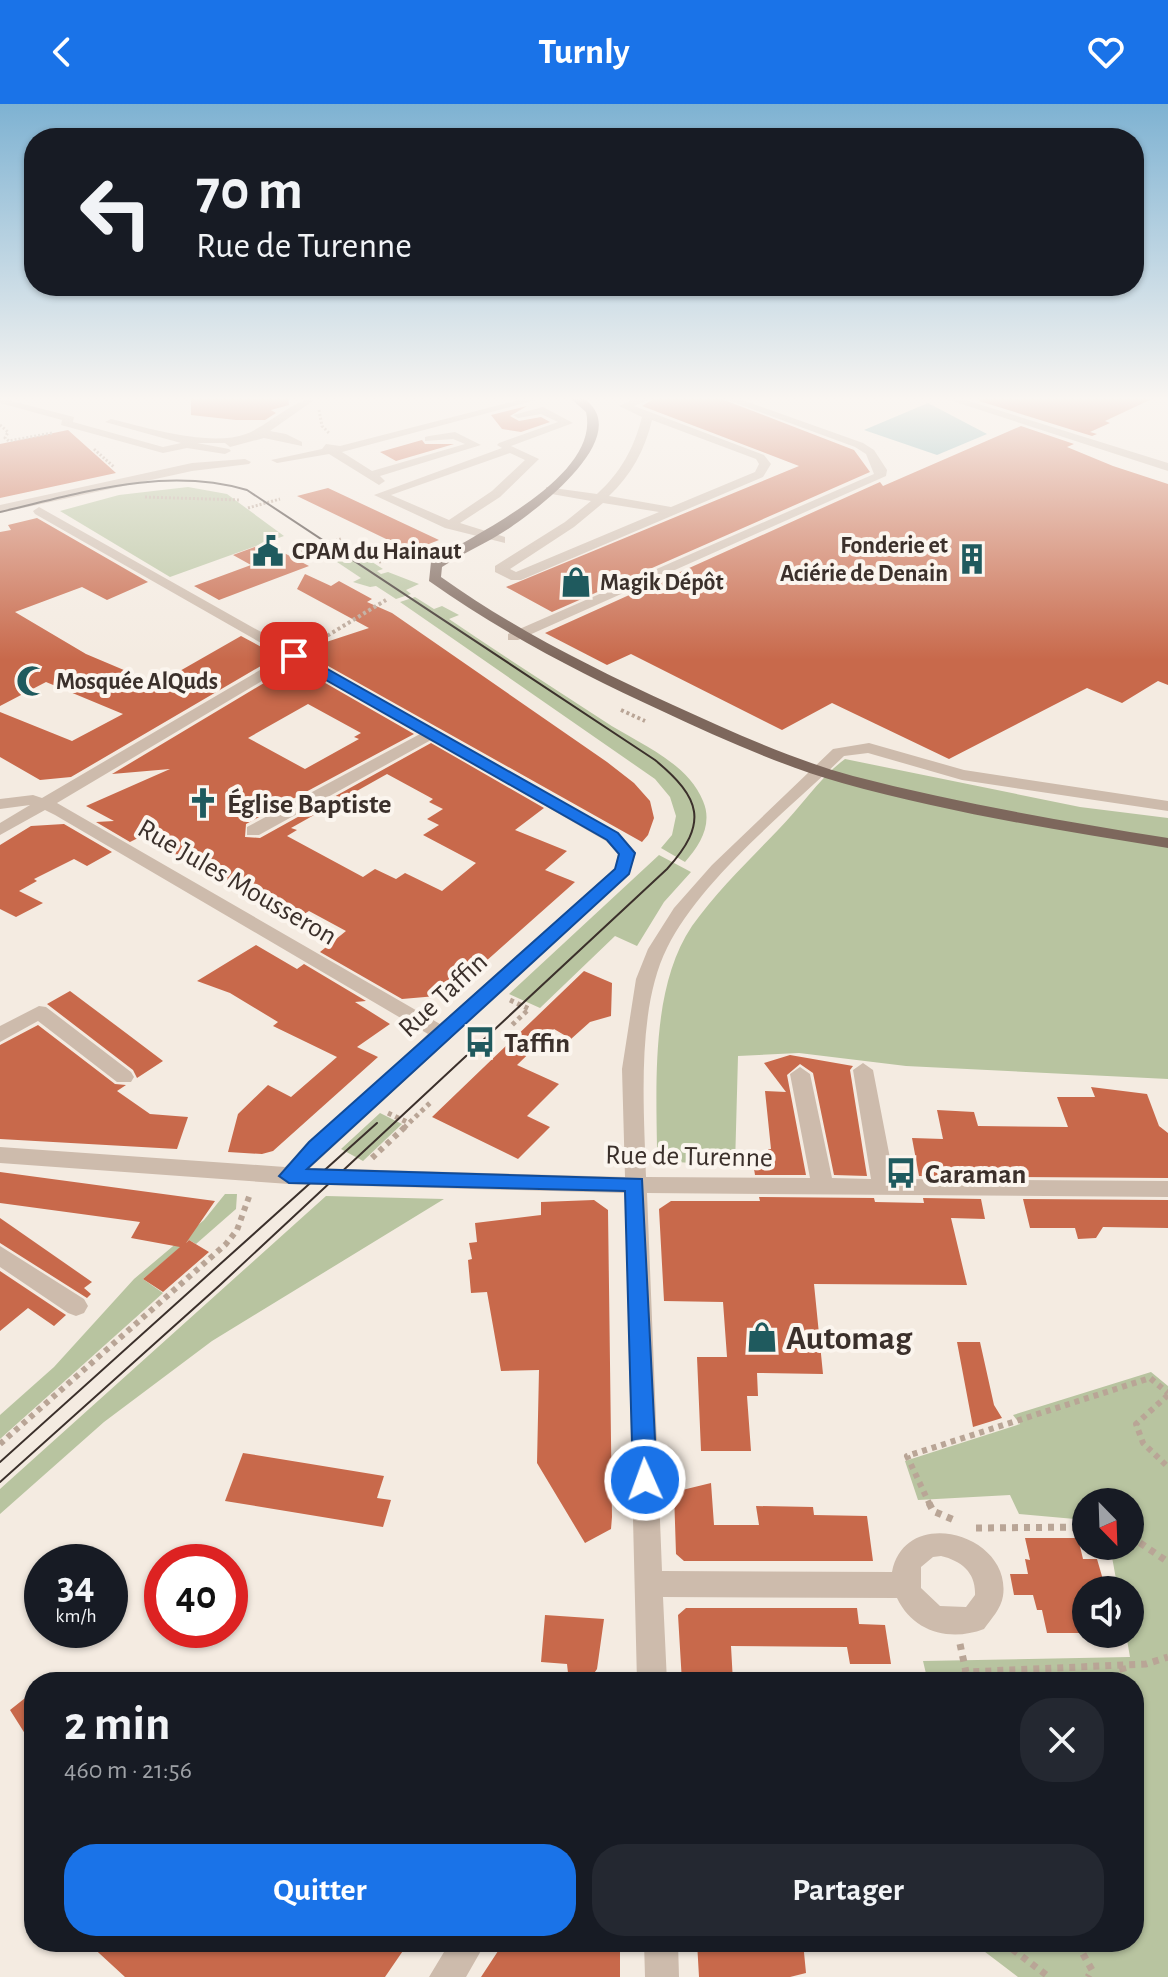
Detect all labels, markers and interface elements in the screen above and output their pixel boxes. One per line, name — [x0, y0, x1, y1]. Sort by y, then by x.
icon: back — [40, 30, 84, 74]
icon: heart — [1084, 30, 1128, 74]
text: Turnly — [538, 34, 630, 70]
icon: left — [64, 160, 168, 264]
text: 70 m — [196, 163, 303, 219]
text: Rue de Turenne — [196, 228, 412, 264]
public building icon: CPAM du Hainaut — [251, 534, 285, 568]
place label: Fonderie et Aciérie de Denain — [780, 534, 948, 586]
place label: CPAM du Hainaut — [292, 540, 461, 564]
building icon: Fonderie et Aciérie de Denain — [955, 542, 989, 576]
shop icon: Magik Dépôt — [559, 565, 593, 599]
place label: Magik Dépôt — [600, 571, 724, 595]
pin — [260, 622, 328, 690]
icon: arrive — [272, 634, 316, 678]
mosque icon: Mosquée AlQuds — [15, 664, 49, 698]
place label: Mosquée AlQuds — [56, 670, 218, 694]
church icon: Église Baptiste — [186, 786, 220, 820]
place label: Église Baptiste — [227, 788, 392, 819]
street label: Rue Jules Mousseron — [133, 815, 341, 951]
street label: Rue Taffin — [394, 948, 493, 1043]
bus stop icon: Taffin — [463, 1025, 497, 1059]
place label: Taffin — [504, 1030, 570, 1058]
street label: Rue de Turenne — [605, 1142, 773, 1172]
bus stop icon: Caraman — [884, 1156, 918, 1190]
place label: Caraman — [925, 1161, 1026, 1189]
shop icon: Automag — [745, 1320, 779, 1354]
place label: Automag — [786, 1322, 913, 1356]
position arrow — [603, 1438, 687, 1522]
north arrow — [1072, 1488, 1144, 1560]
map controls — [1072, 1488, 1144, 1648]
speed limit sign: 40 — [144, 1544, 248, 1648]
text: 34 — [57, 1566, 95, 1606]
button: sound — [1072, 1576, 1144, 1648]
text: km/h — [55, 1606, 97, 1626]
button: close — [1020, 1698, 1104, 1782]
text: 2 min — [64, 1701, 171, 1749]
text: 460 m · 21:56 — [64, 1757, 192, 1783]
button: Quitter — [64, 1844, 576, 1936]
button: Partager — [592, 1844, 1104, 1936]

